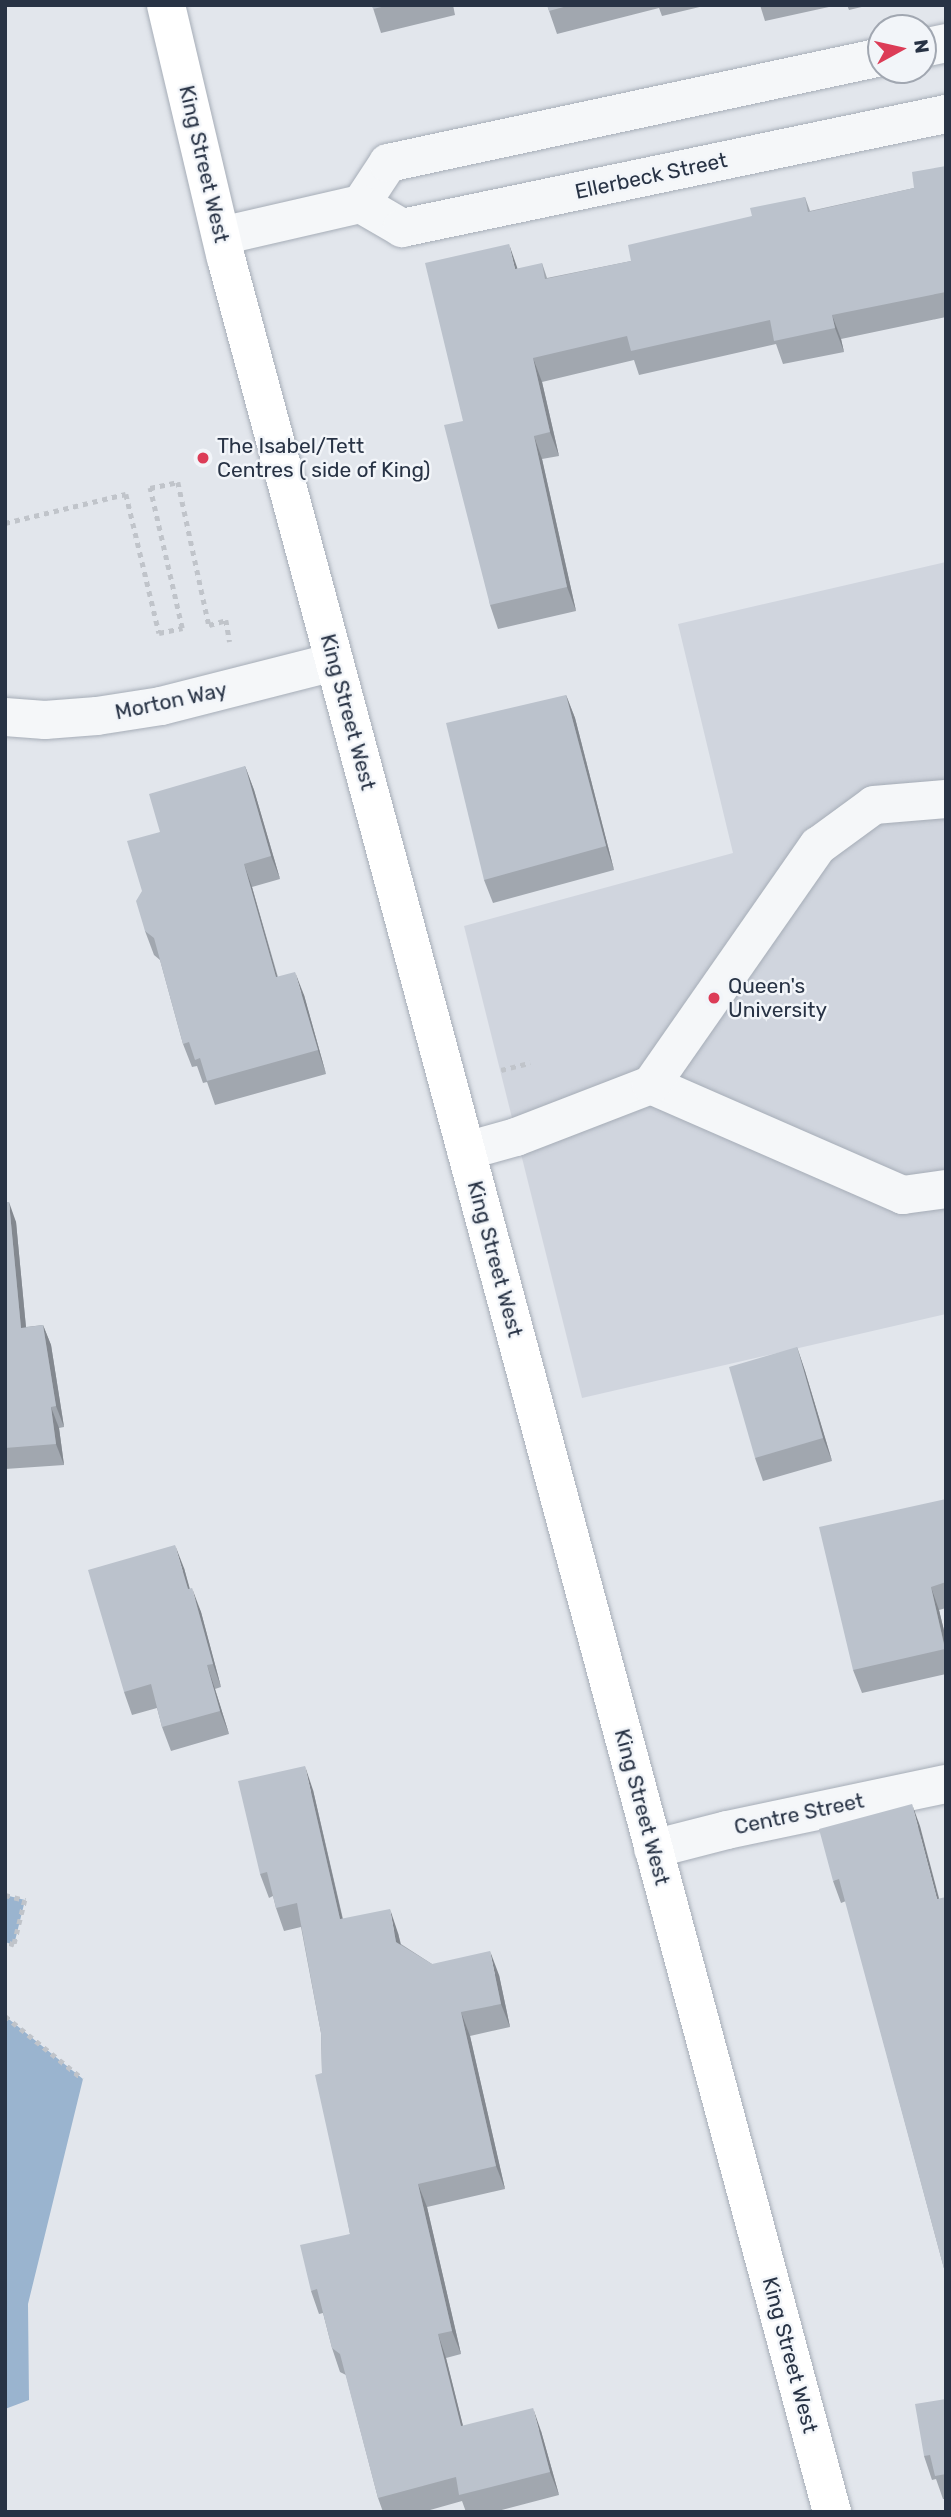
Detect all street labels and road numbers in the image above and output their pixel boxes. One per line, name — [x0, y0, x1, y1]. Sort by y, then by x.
street label: King Street West — [174, 83, 234, 245]
street label: Ellerbeck Street — [572, 148, 730, 204]
street label: King Street West — [315, 631, 381, 793]
street label: Morton Way — [113, 677, 229, 725]
street label: King Street West — [462, 1178, 528, 1340]
street label: King Street West — [609, 1726, 675, 1888]
street label: Centre Street — [732, 1788, 866, 1840]
street label: King Street West — [757, 2274, 823, 2436]

